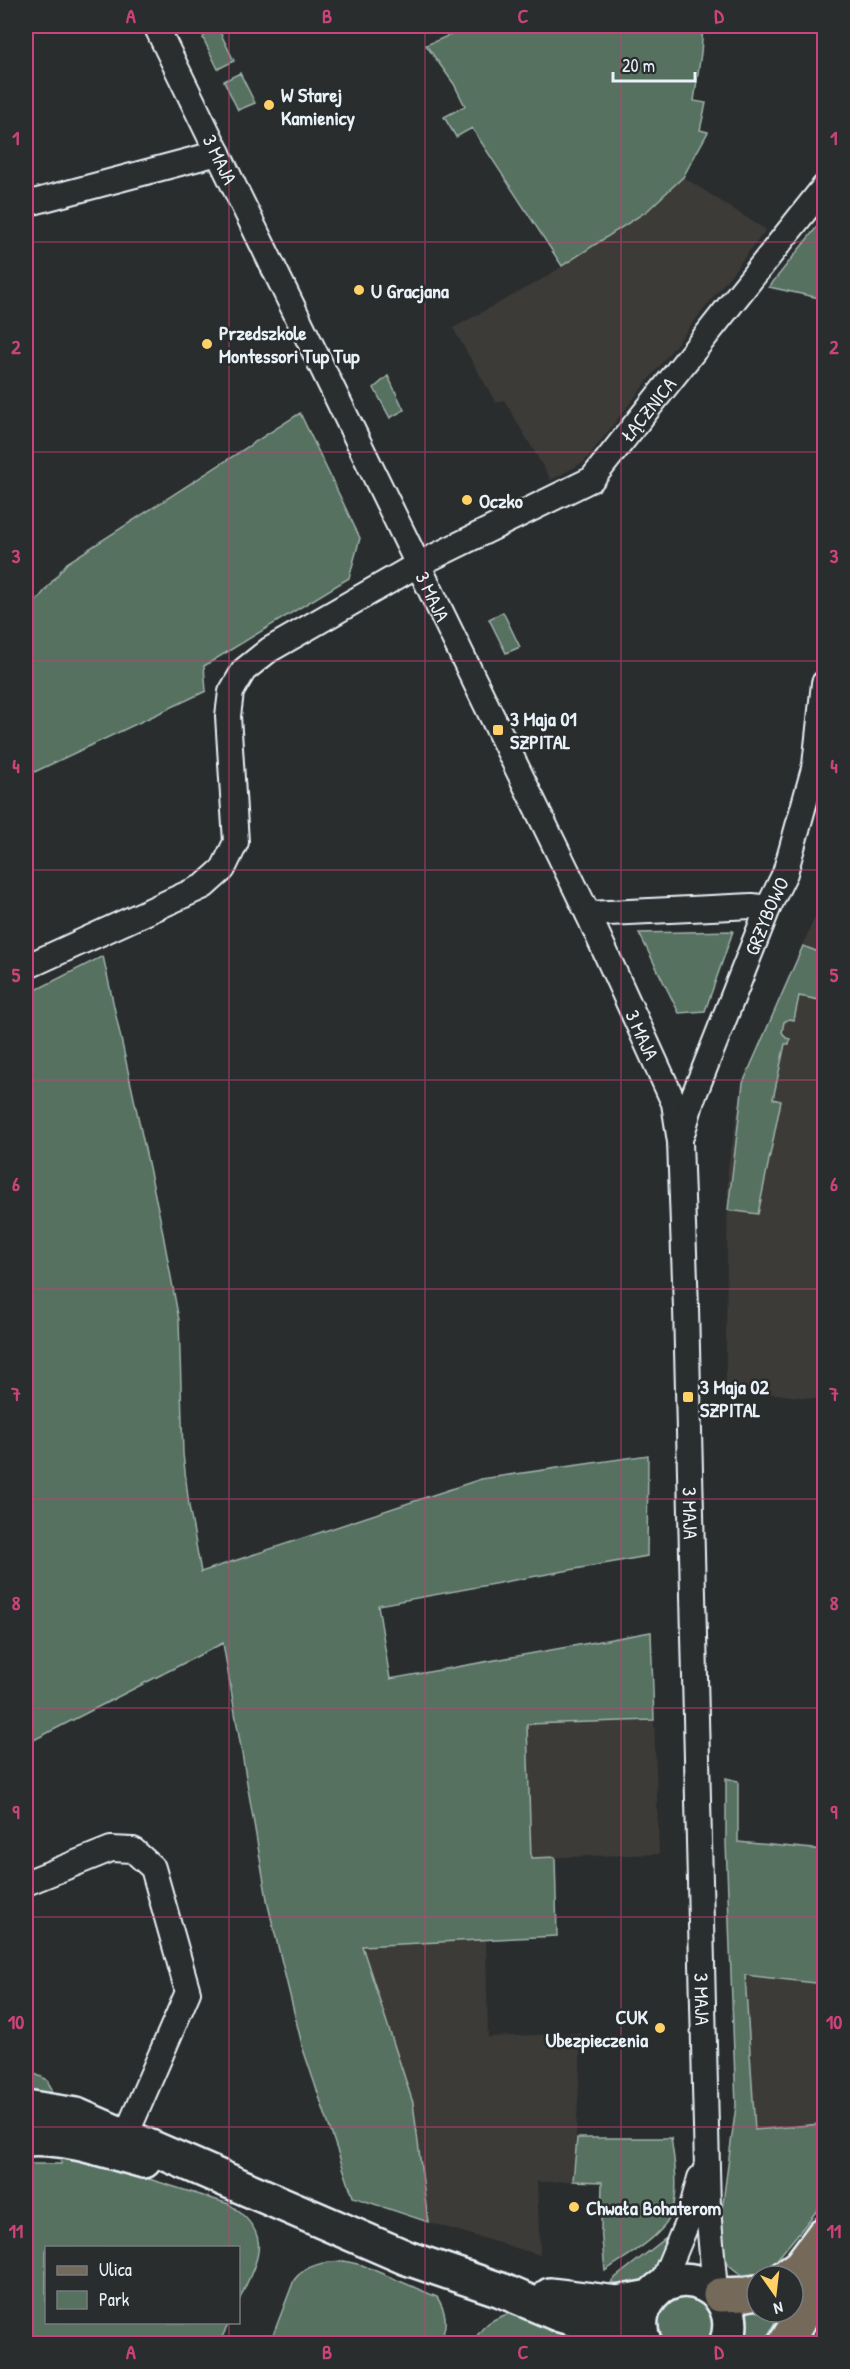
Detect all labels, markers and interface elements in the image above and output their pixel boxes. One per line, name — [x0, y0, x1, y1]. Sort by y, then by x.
text: A — [126, 2, 136, 29]
text: B — [322, 2, 332, 29]
text: C — [518, 2, 529, 29]
text: D — [714, 2, 724, 29]
scale bar — [613, 45, 696, 83]
text: 20 m — [622, 53, 655, 78]
place label: W Starej Kamienicy — [281, 81, 356, 132]
marker: W Starej Kamienicy — [262, 98, 276, 112]
text: 1 — [12, 124, 20, 151]
text: 1 — [830, 124, 838, 151]
street label: 3 MAJA — [197, 130, 244, 189]
place label: U Gracjana — [371, 277, 449, 304]
marker: U Gracjana — [352, 283, 366, 297]
place label: Przedszkole Montessori Tup Tup — [219, 319, 360, 370]
text: 2 — [11, 333, 21, 360]
text: 2 — [829, 333, 839, 360]
marker: Przedszkole Montessori Tup Tup — [200, 337, 214, 351]
street label: ŁĄCZNICA — [613, 371, 682, 447]
place label: Oczko — [479, 487, 523, 514]
marker: Oczko — [460, 493, 474, 507]
text: 3 — [12, 542, 21, 569]
text: 3 — [830, 542, 839, 569]
street label: 3 MAJA — [410, 567, 457, 626]
place label: 3 Maja 01 SZPITAL — [510, 705, 577, 755]
marker: 3 Maja 01 SZPITAL — [491, 723, 505, 737]
text: 4 — [12, 752, 20, 779]
text: 4 — [830, 752, 838, 779]
street label: GRZYBOWO — [737, 872, 795, 959]
text: 5 — [12, 961, 21, 988]
text: 5 — [830, 961, 839, 988]
street label: 3 MAJA — [620, 1005, 666, 1064]
text: 6 — [12, 1170, 20, 1197]
text: 6 — [830, 1170, 838, 1197]
place label: 3 Maja 02 SZPITAL — [700, 1373, 769, 1423]
text: 7 — [10, 1380, 21, 1407]
text: 7 — [828, 1380, 839, 1407]
marker: 3 Maja 02 SZPITAL — [681, 1390, 695, 1404]
street label: 3 MAJA — [677, 1487, 705, 1540]
text: 8 — [12, 1589, 21, 1616]
text: 8 — [830, 1589, 839, 1616]
text: 9 — [12, 1798, 20, 1825]
text: 9 — [830, 1798, 838, 1825]
street label: 3 MAJA — [689, 1973, 717, 2026]
place label: CUK Ubezpieczenia — [546, 2003, 649, 2054]
text: 10 — [8, 2008, 24, 2035]
text: 10 — [826, 2008, 842, 2035]
marker: CUK Ubezpieczenia — [653, 2021, 667, 2035]
place label: Chwała Bohaterom — [586, 2194, 722, 2221]
marker: Chwała Bohaterom — [567, 2200, 581, 2214]
text: 11 — [9, 2217, 23, 2244]
text: 11 — [827, 2217, 841, 2244]
legend — [45, 2246, 240, 2324]
text: Ulica — [99, 2257, 132, 2282]
north arrow — [745, 2264, 805, 2324]
text: Park — [99, 2287, 130, 2312]
text: N — [771, 2297, 785, 2320]
text: A — [126, 2338, 136, 2365]
text: B — [322, 2338, 332, 2365]
text: C — [518, 2338, 529, 2365]
text: D — [714, 2338, 724, 2365]

